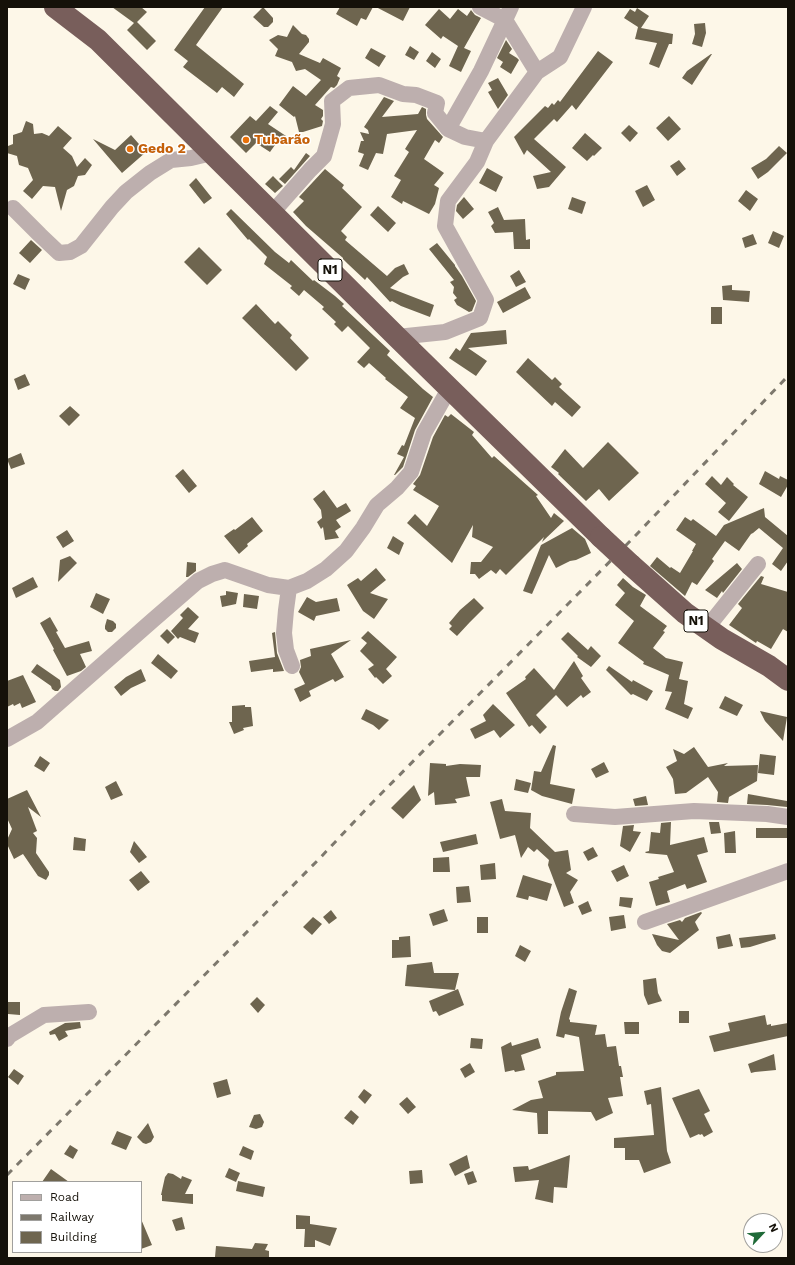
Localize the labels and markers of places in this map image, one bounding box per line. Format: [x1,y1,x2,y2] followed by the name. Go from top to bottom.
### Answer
[254,132,310,148] place label: Tubarão
[241,135,251,145] marker: Tubarão
[138,141,186,157] place label: Gedo 2
[125,144,135,154] marker: Gedo 2

